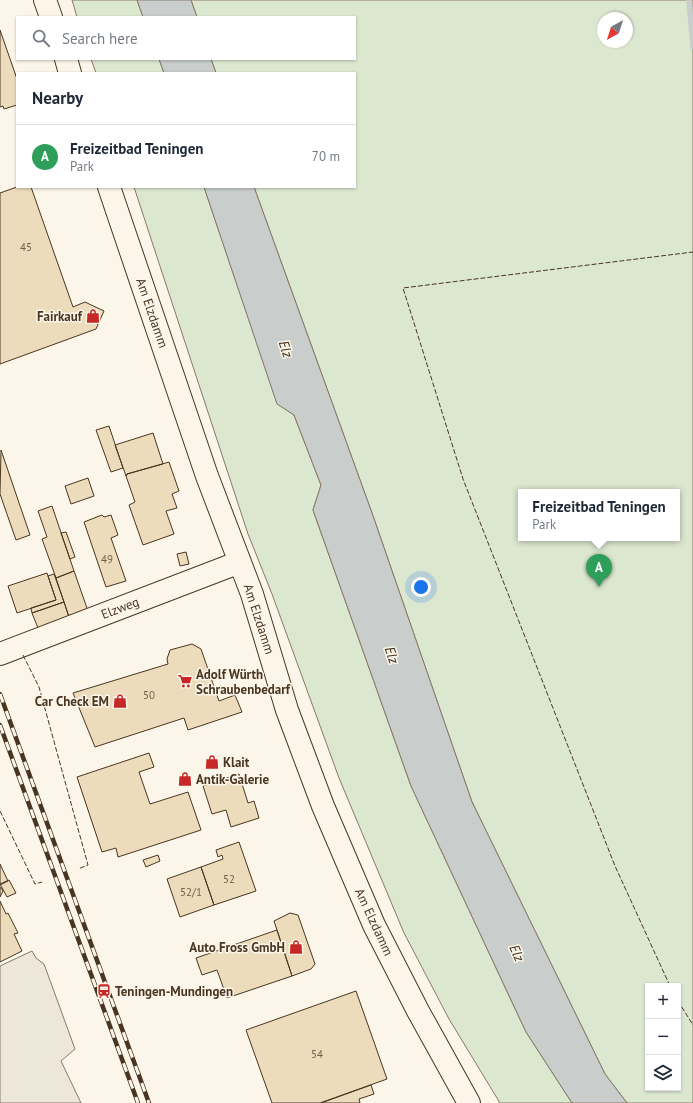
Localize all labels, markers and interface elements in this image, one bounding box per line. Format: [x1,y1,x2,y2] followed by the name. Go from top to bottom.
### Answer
[597,12,633,48] north arrow
[16,16,356,60] search box
[30,27,52,49] icon: search
[62,29,138,48] text: Search here
[32,87,83,109] text: Nearby
[70,139,203,158] text: Freizeitbad Teningen
[41,148,49,165] text: A
[312,148,340,165] text: 70 m
[70,158,94,175] text: Park
[20,240,32,254] house number: 45
[132,276,172,350] street label: Am Elzdamm
[37,308,83,325] place label: Fairkauf
[85,308,101,324] shop icon: Fairkauf
[275,338,298,361] water label: Elz
[518,489,680,541] popup
[532,497,666,516] text: Freizeitbad Teningen
[532,516,556,533] text: Park
[101,552,113,566] house number: 49
[586,554,612,587] pin: A
[411,577,431,597] your location
[240,582,278,656] street label: Am Elzdamm
[99,593,141,623] street label: Elzweg
[381,644,404,667] water label: Elz
[196,666,291,698] place label: Adolf Würth Schraubenbedarf
[177,673,193,689] supermarket icon: Adolf Würth Schraubenbedarf
[143,688,155,702] house number: 50
[35,693,109,710] place label: Car Check EM
[112,693,128,709] shop icon: Car Check EM
[204,754,220,770] shop icon: Klait
[223,754,250,771] place label: Klait
[177,771,193,787] shop icon: Antik-Galerie
[196,771,269,788] place label: Antik-Galerie
[223,872,235,886] house number: 52
[180,885,202,899] house number: 52/1
[351,885,397,959] street label: Am Elzdamm
[189,939,285,956] place label: Auto Fross GmbH
[288,939,304,955] shop icon: Auto Fross GmbH
[505,942,529,965] water label: Elz
[96,983,112,999] station icon: Teningen-Mundingen
[115,983,233,1000] place label: Teningen-Mundingen
[645,983,681,1091] map controls
[645,983,681,1019] button: +
[645,1019,681,1055] button: −
[311,1047,323,1061] house number: 54
[645,1055,681,1091] button: layers

